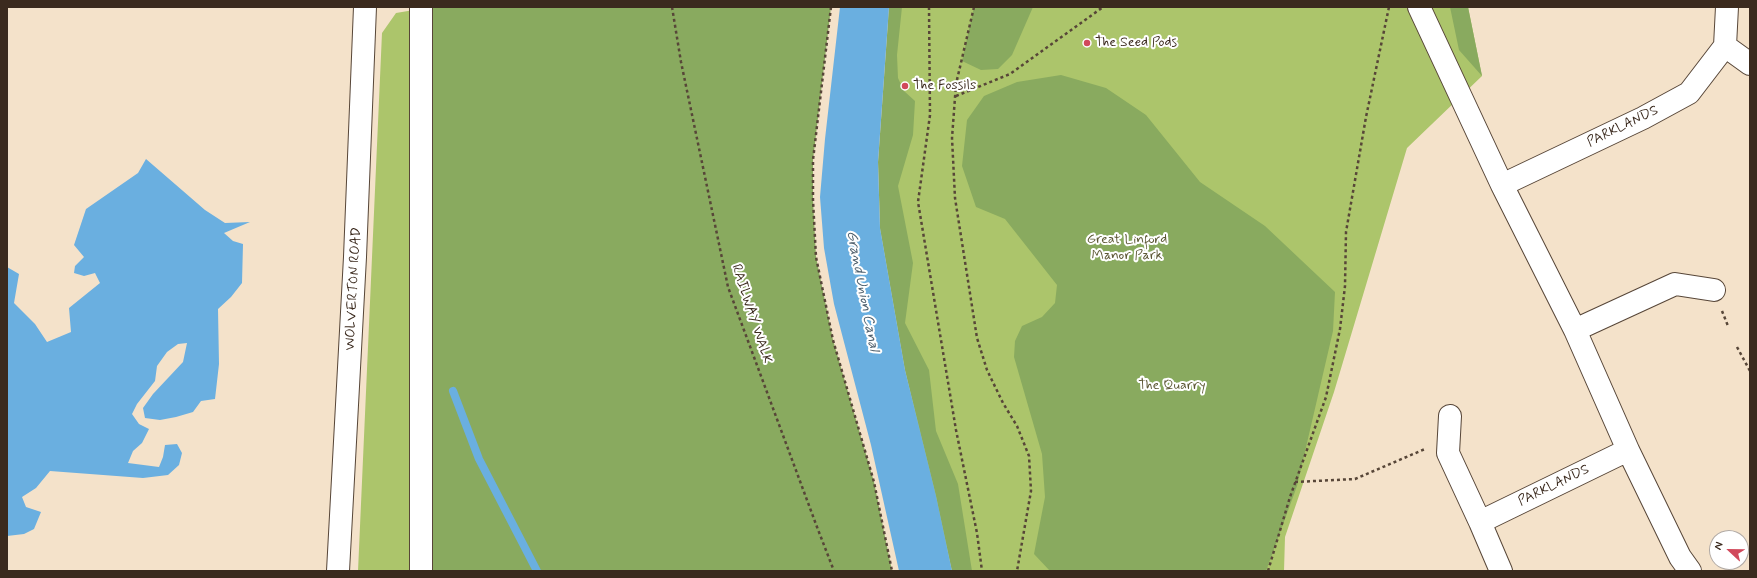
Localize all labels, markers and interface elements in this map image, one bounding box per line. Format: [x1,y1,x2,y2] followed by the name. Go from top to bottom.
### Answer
[1095,35,1177,51] place label: The Seed Pods
[1082,38,1092,48] marker: The Seed Pods
[913,78,976,94] place label: The Fossils
[900,81,910,91] marker: The Fossils
[1585,103,1661,151] street label: PARKLANDS
[342,227,366,351] street label: WOLVERTON ROAD
[841,229,883,353] water label: Grand Union Canal
[1087,232,1167,264] park label: Great Linford Manor Park
[727,262,775,366] street label: RAILWAY WALK
[1138,378,1206,394] park label: The Quarry
[1516,462,1592,510] street label: PARKLANDS
[1709,530,1749,570] north arrow
[1711,540,1727,552] text: N

